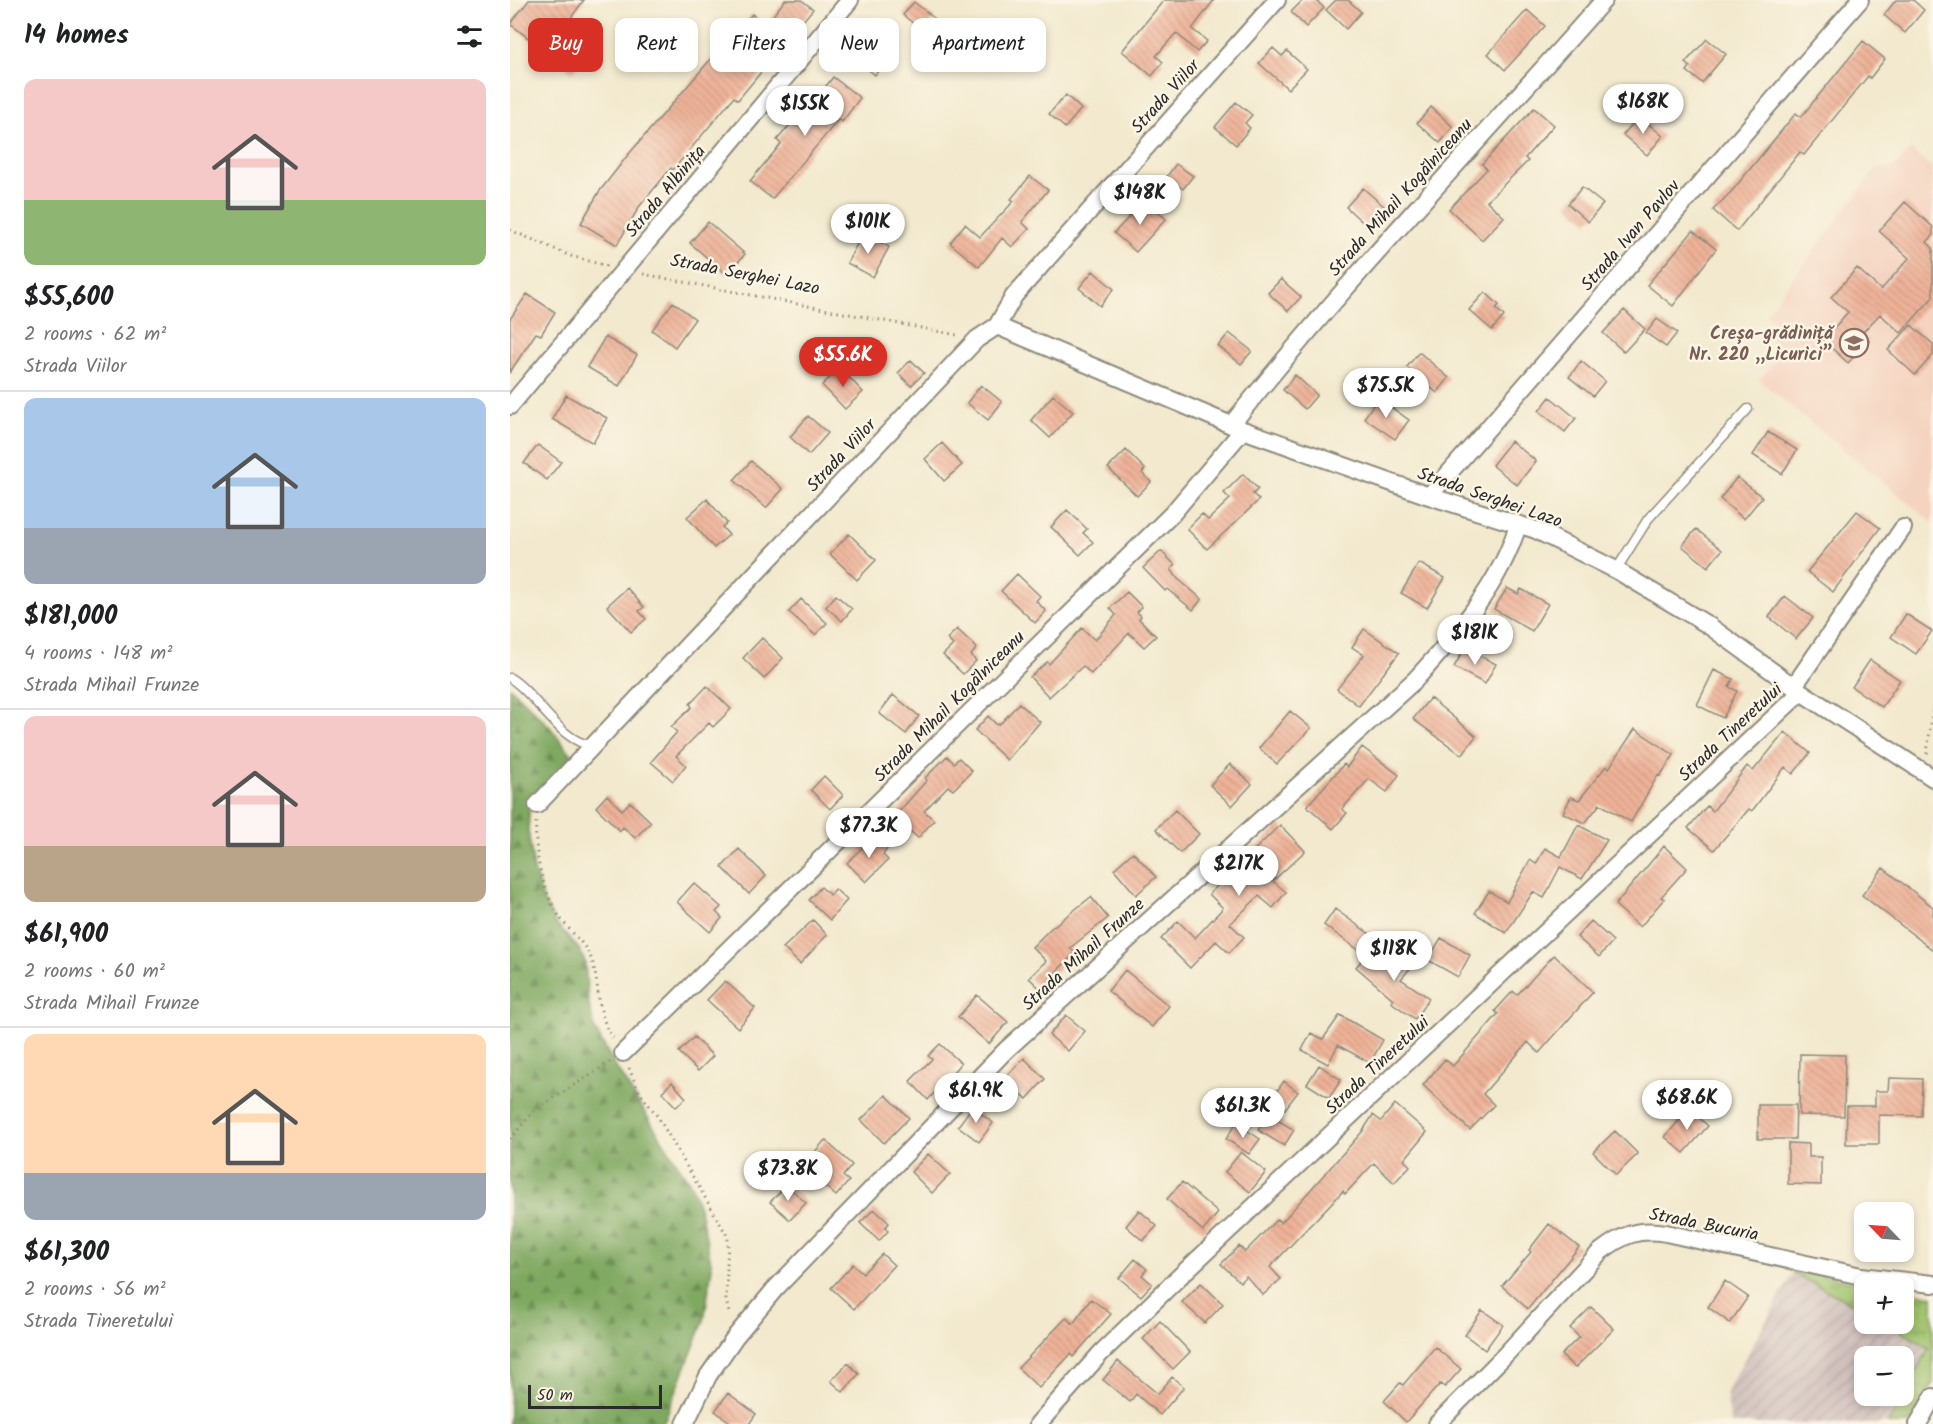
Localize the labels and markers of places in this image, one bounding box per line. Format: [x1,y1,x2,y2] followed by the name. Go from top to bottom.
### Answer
[1601,84,1685,135] pin: $168K
[763,86,847,137] pin: $155K
[1098,175,1182,226] pin: $148K
[826,204,910,255] pin: $101K
[1689,320,1835,370] place label: Creșa-grădiniță Nr. 220 „Licurici”
[1838,327,1870,359] school or university icon: Creșa-grădiniță Nr. 220 „Licurici”
[794,337,892,388] pin: $55.6K
[1337,368,1435,419] pin: $75.5K
[1433,615,1517,666] pin: $181K
[820,808,918,859] pin: $77.3K
[1197,846,1281,897] pin: $217K
[1352,931,1436,982] pin: $118K
[927,1073,1025,1124] pin: $61.9K
[1638,1080,1736,1131] pin: $68.6K
[1194,1088,1292,1139] pin: $61.3K
[739,1151,837,1202] pin: $73.8K

